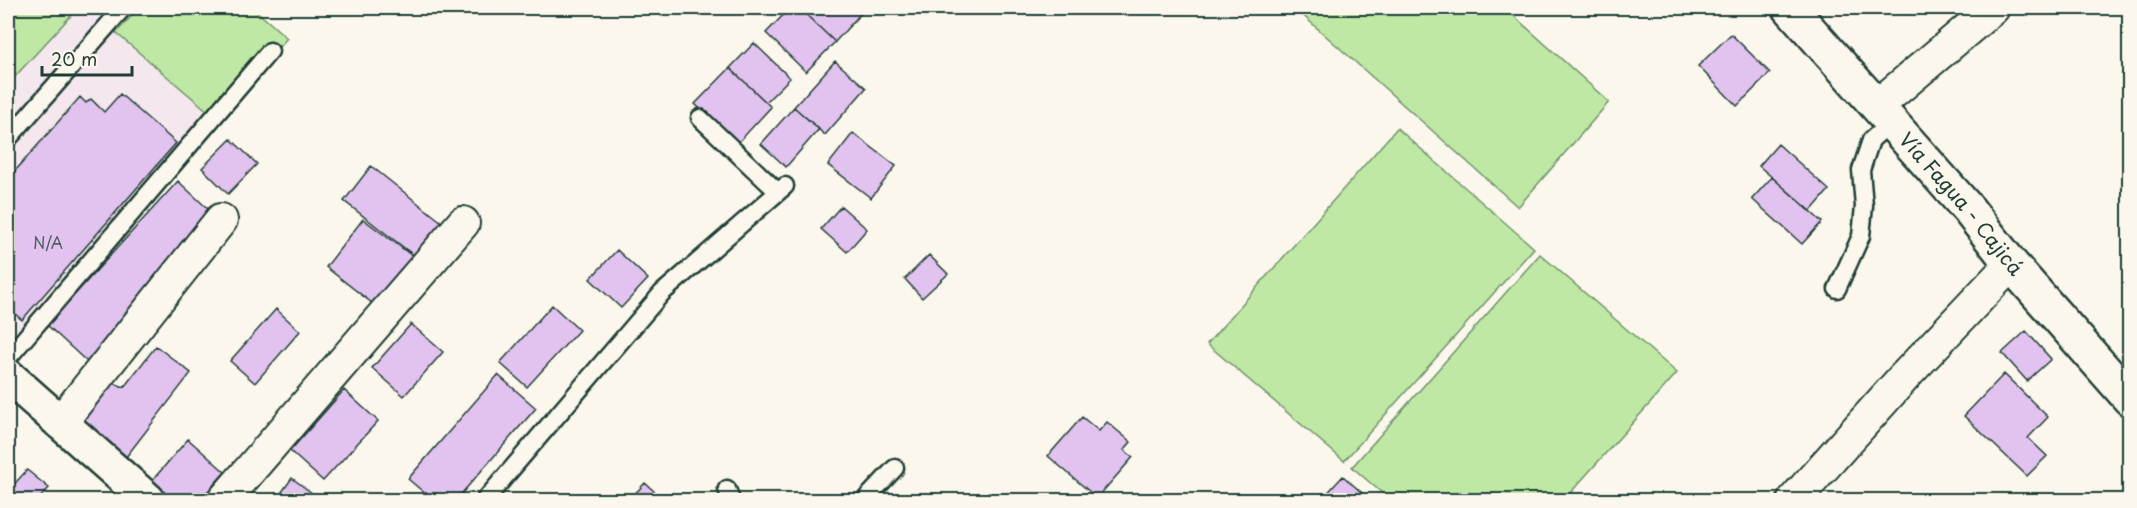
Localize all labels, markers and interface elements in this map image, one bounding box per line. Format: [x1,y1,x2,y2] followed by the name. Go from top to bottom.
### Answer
[42,39,132,77] scale bar
[51,45,97,72] text: 20 m
[1892,125,2031,282] street label: Vía Fagua - Cajicá
[33,230,63,254] house number: N/A

